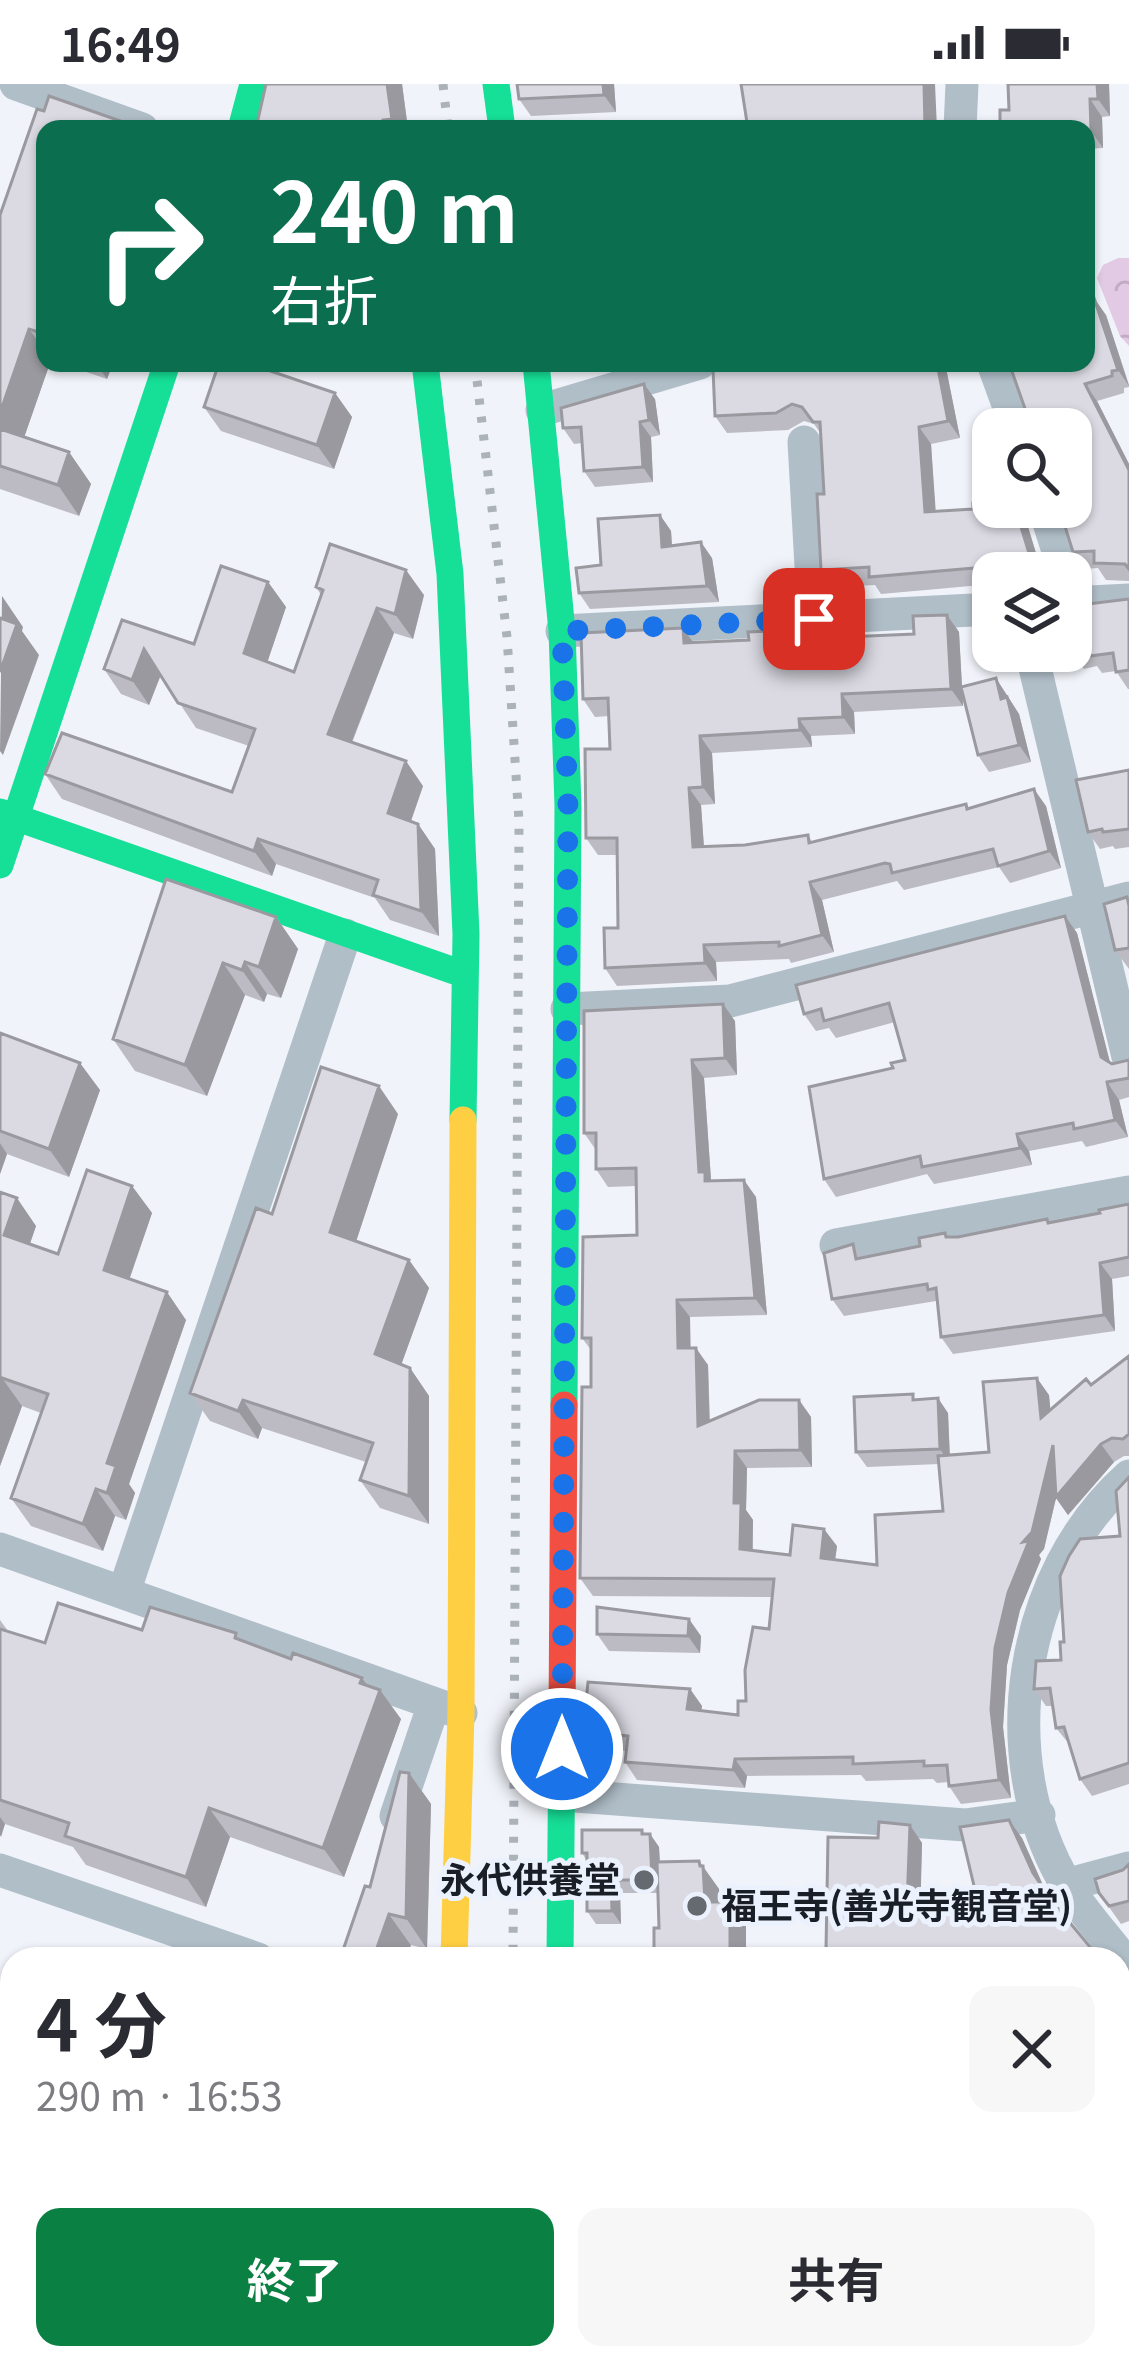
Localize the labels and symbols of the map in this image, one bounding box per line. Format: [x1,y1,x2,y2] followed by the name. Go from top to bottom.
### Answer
[763,568,865,670] pin
[499,1686,625,1812] position arrow
[440,1851,620,1903] place label: 永代供養堂
[631,1867,657,1893] marker: 永代供養堂
[721,1877,1072,1929] place label: 福王寺(善光寺観音堂)
[684,1893,710,1919] marker: 福王寺(善光寺観音堂)

